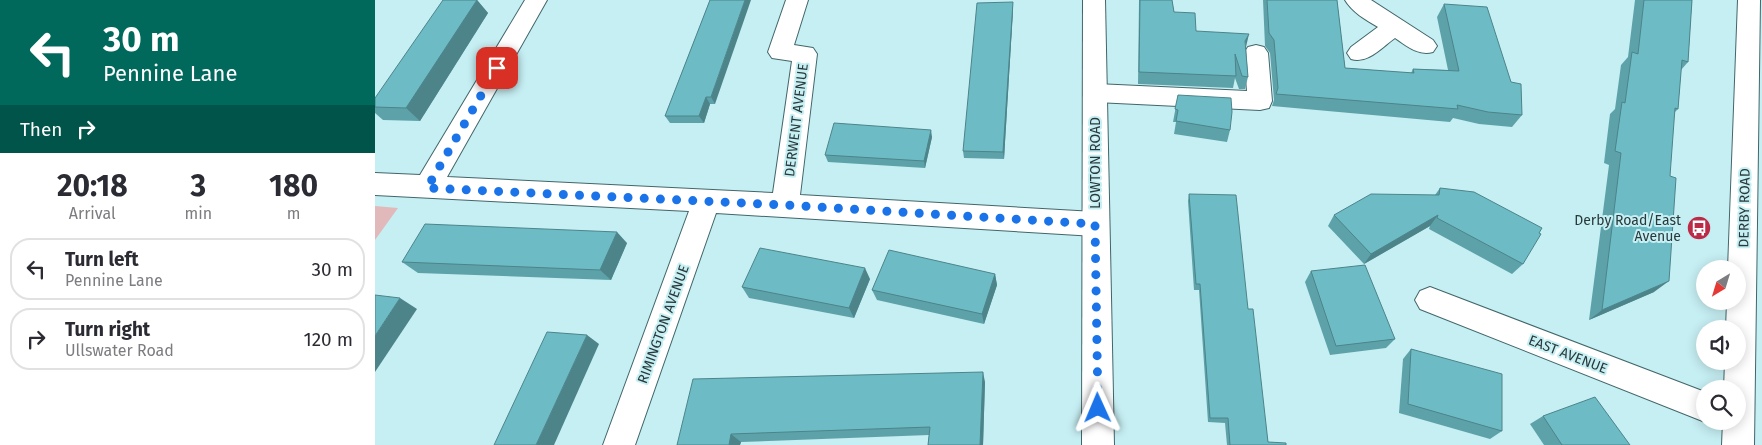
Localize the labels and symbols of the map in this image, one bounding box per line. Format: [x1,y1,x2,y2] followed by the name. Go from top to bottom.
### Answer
[476,47,518,89] pin
[781,62,812,178] street label: DERWENT AVENUE
[1087,117,1104,209] street label: LOWTON ROAD
[1735,168,1754,248] street label: DERBY ROAD
[1574,212,1682,245] place label: Derby Road/East Avenue
[1686,215,1712,241] bus stop icon: Derby Road/East Avenue
[1696,260,1746,310] north arrow
[634,263,693,386] street label: RIMINGTON AVENUE
[1526,332,1610,377] street label: EAST AVENUE
[1071,381,1123,433] position arrow

